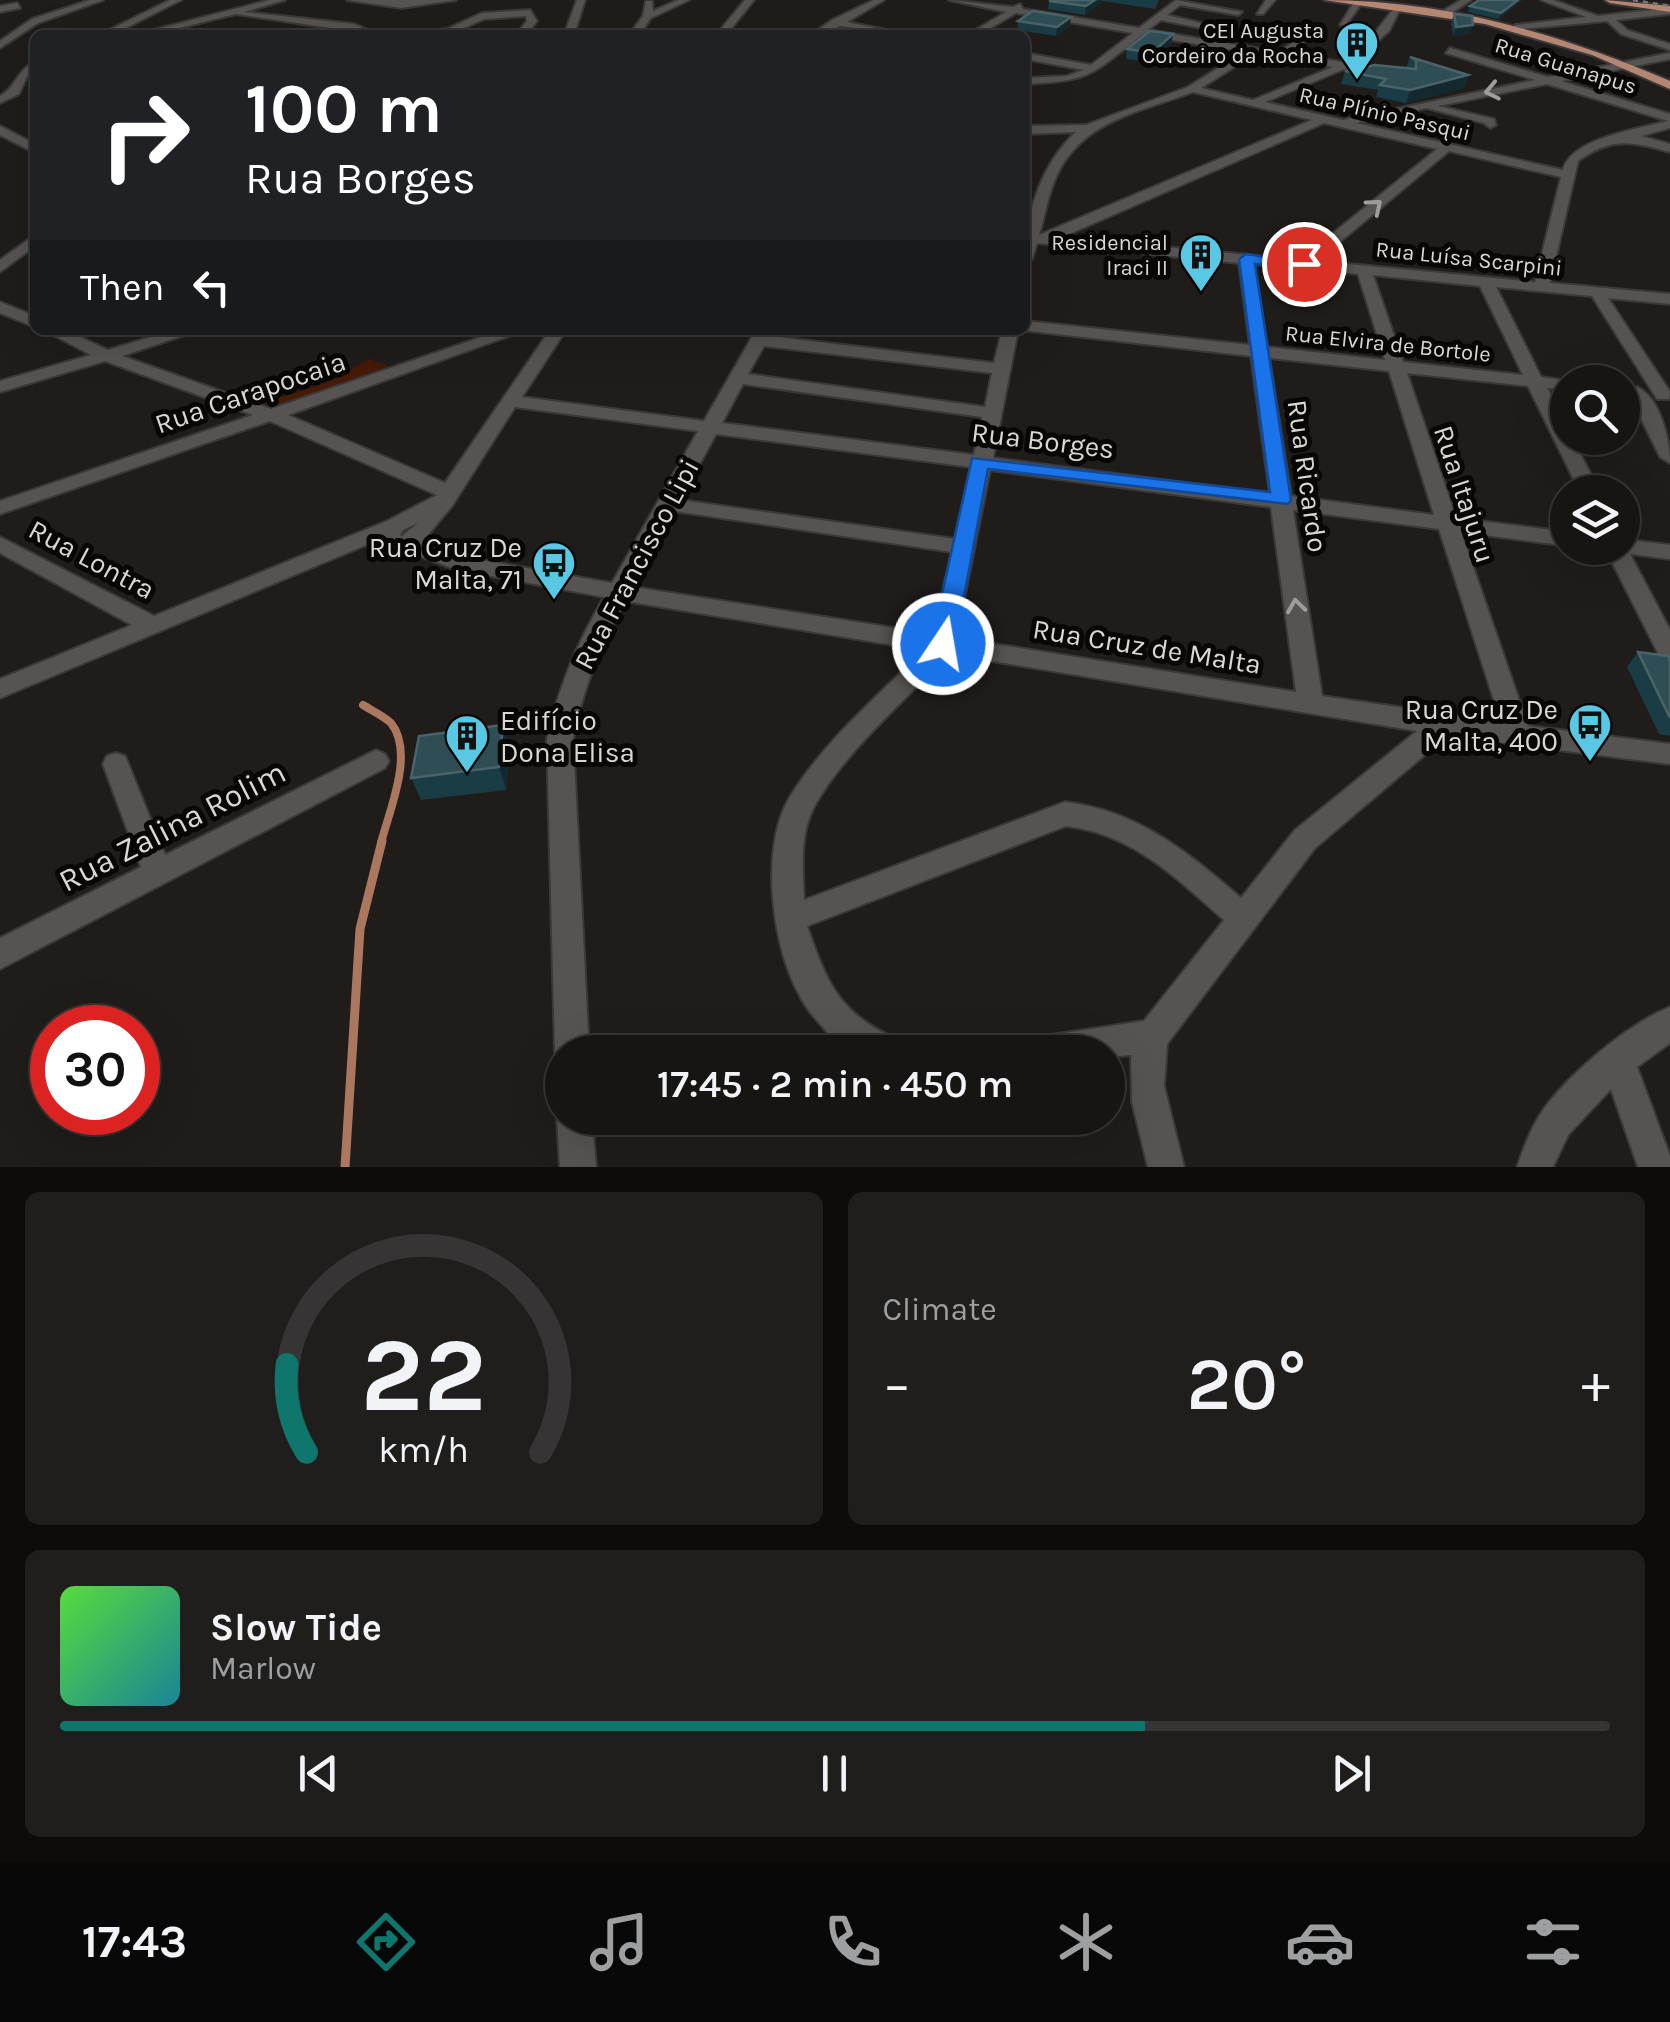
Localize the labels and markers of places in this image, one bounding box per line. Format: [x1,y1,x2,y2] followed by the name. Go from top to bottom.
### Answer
[1142,18,1324,69] place label: CEI Augusta Cordeiro da Rocha
[1334,20,1380,81] building icon: CEI Augusta Cordeiro da Rocha
[1262,222,1347,307] pin
[1051,230,1168,281] place label: Residencial Iraci II
[1178,232,1224,293] building icon: Residencial Iraci II
[369,531,522,596] place label: Rua Cruz De Malta, 71
[531,540,577,601] bus stop icon: Rua Cruz De Malta, 71
[1405,693,1558,758] place label: Rua Cruz De Malta, 400
[1567,702,1613,763] bus stop icon: Rua Cruz De Malta, 400
[500,704,635,769] place label: Edifício Dona Elisa
[444,713,490,774] building icon: Edifício Dona Elisa

